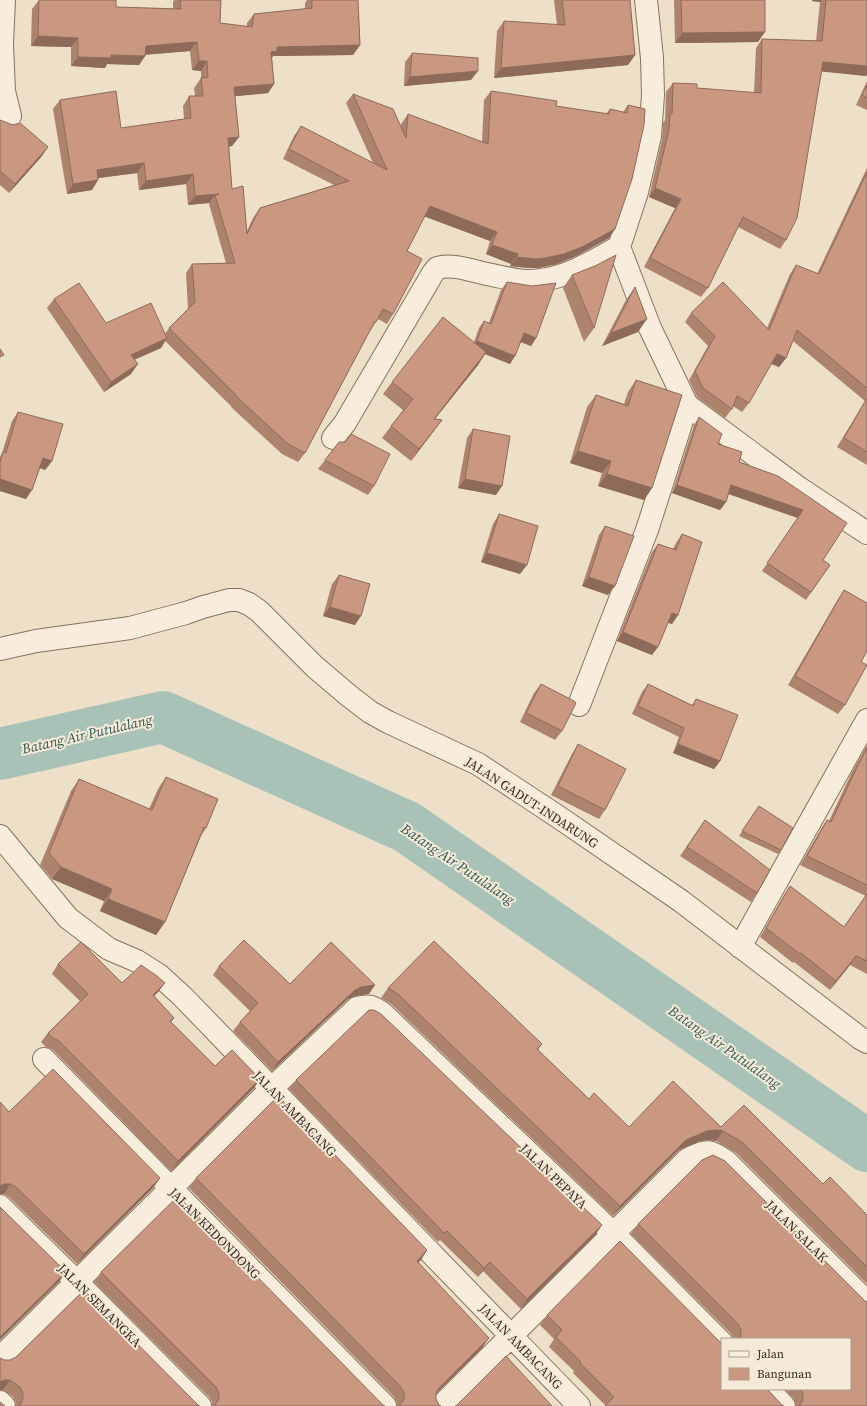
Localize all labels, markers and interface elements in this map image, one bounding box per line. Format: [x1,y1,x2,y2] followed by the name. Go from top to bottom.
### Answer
[19,709,155,759] water label: Batang Air Putulalang
[461,752,602,852] street label: JALAN GADUT-INDARUNG
[396,818,520,910] water label: Batang Air Putulalang
[664,1000,786,1094] water label: Batang Air Putulalang
[249,1066,340,1160] street label: JALAN AMBACANG
[516,1139,591,1213] street label: JALAN PEPAYA
[165,1183,264,1283] street label: JALAN KEDONDONG
[761,1196,832,1266] street label: JALAN SALAK
[53,1259,145,1351] street label: JALAN SEMANGKA
[475,1299,566,1393] street label: JALAN AMBACANG
[721,1338,851,1390] legend
[756,1346,784,1362] text: Jalan
[757,1366,812,1382] text: Bangunan

